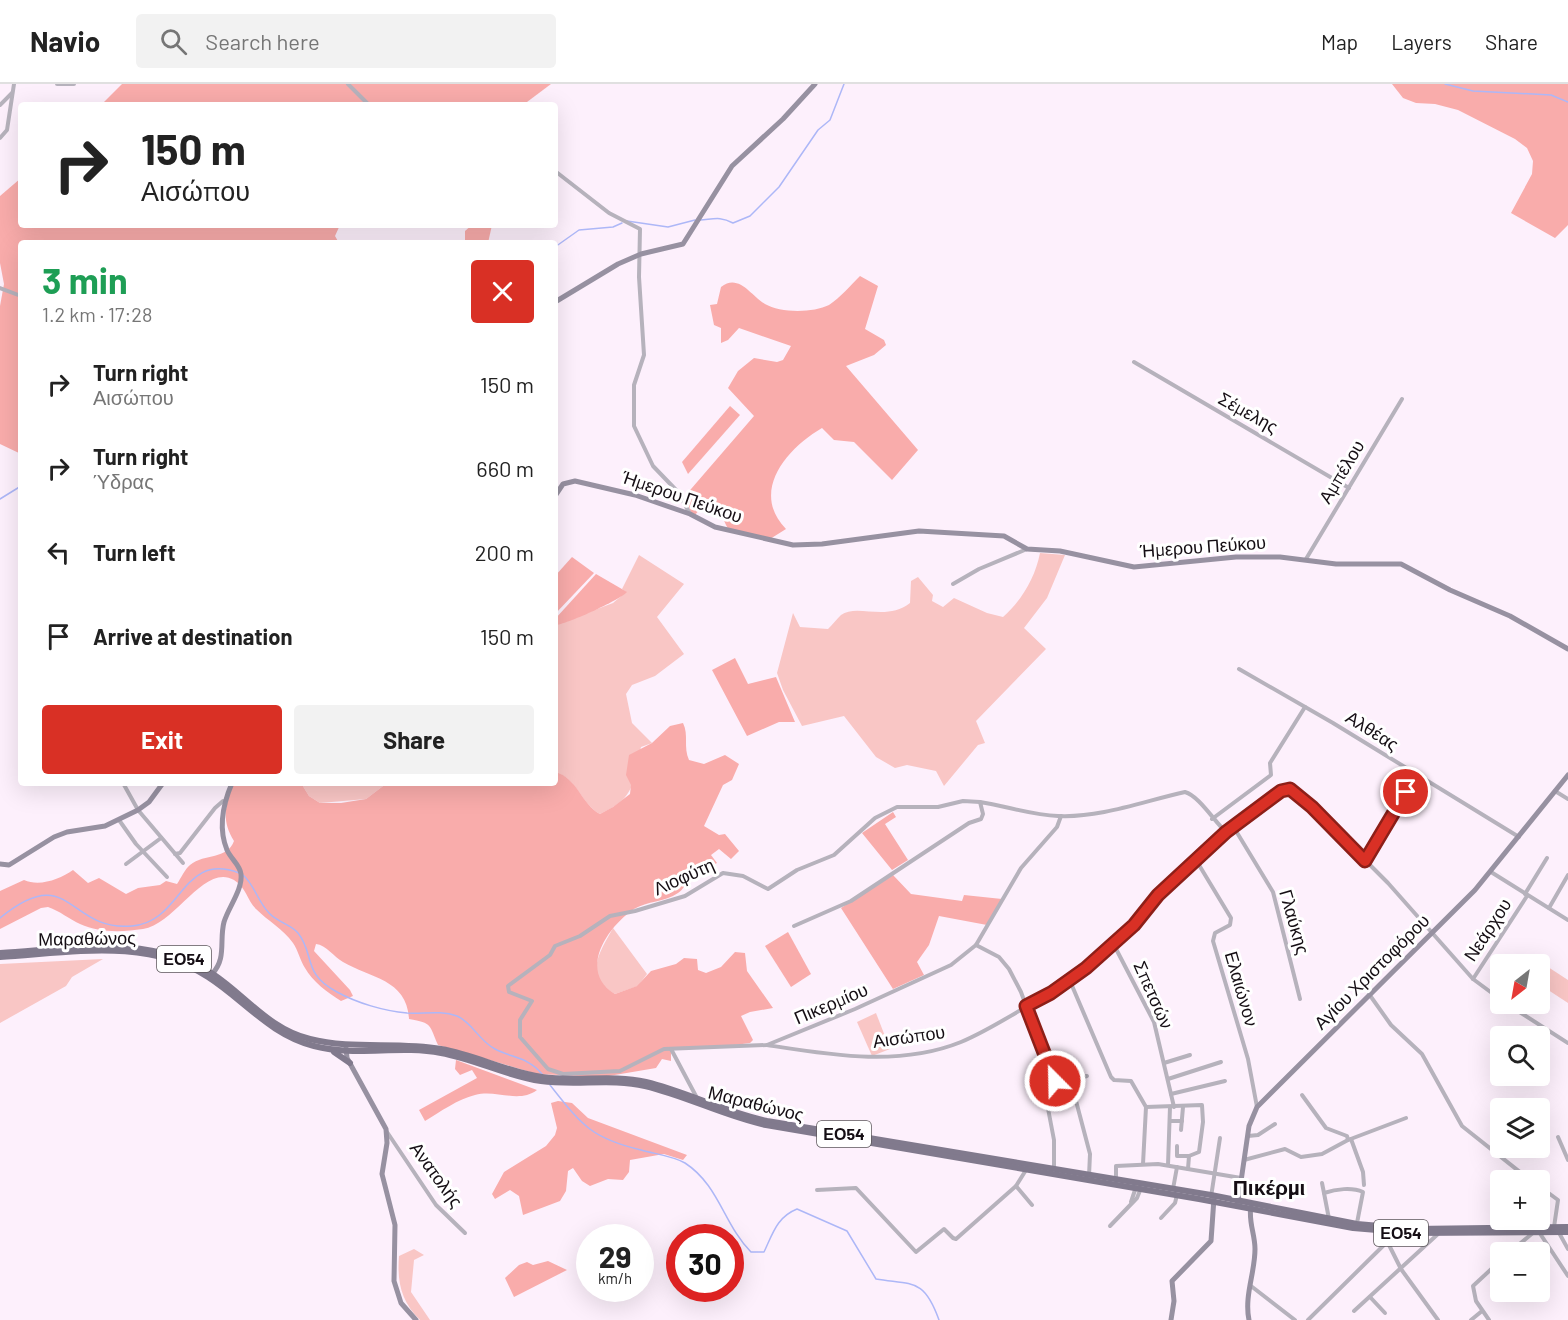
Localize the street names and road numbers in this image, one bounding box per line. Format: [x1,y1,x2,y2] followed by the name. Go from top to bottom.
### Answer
[1215,387,1282,438] street label: Σέμελης
[1314,436,1369,507] street label: Αμπέλου
[618,465,746,527] street label: Ήμερου Πεύκου
[1138,531,1267,561] street label: Ήμερου Πεύκου
[1342,705,1403,755] street label: Αλθέας
[650,853,718,899] street label: Λιοφύτη
[1275,887,1315,957] street label: Γλαύκης
[1459,894,1516,965] street label: Νεάρχου
[1309,909,1434,1034] street label: Αγίου Χριστοφόρου
[38,926,136,950] street label: Μαραθώνος
[157,946,211,972] road number: ΕΟ54
[1221,949,1263,1029] street label: Ελαιώνον
[1129,957,1179,1032] street label: Σπετσών
[790,978,871,1028] street label: Πικερμίου
[871,1020,946,1052] street label: Αισώπου
[706,1081,807,1126] street label: Μαραθώνος
[817,1121,871,1147] road number: ΕΟ54
[406,1137,468,1212] street label: Ανατολής
[1374,1220,1428,1246] road number: ΕΟ54

